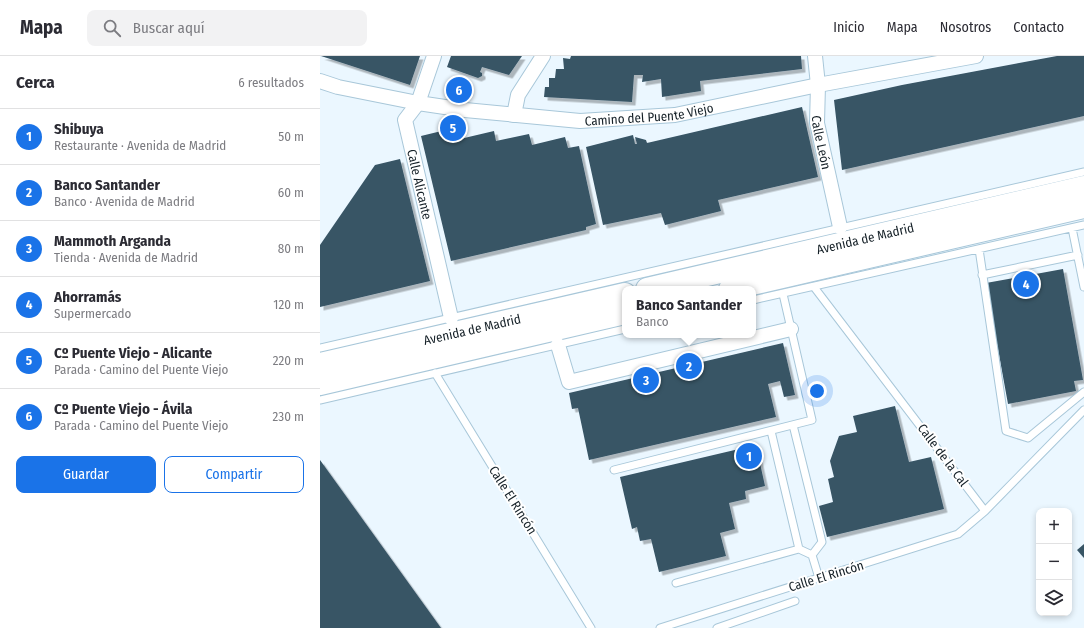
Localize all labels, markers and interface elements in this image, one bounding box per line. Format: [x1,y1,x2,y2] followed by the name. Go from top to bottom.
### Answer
[87,10,367,46] search box
[20,16,63,39] text: Mapa
[101,17,123,39] icon: search
[133,19,205,37] text: Buscar aquí
[833,19,865,36] text: Inicio
[887,19,918,36] text: Mapa
[940,19,991,36] text: Nosotros
[1013,19,1064,36] text: Contacto
[16,72,55,93] text: Cerca
[238,75,304,90] text: 6 resultados
[446,75,472,105] pin: 6
[584,100,715,128] street label: Camino del Puente Viejo
[440,113,466,143] pin: 5
[809,115,835,171] street label: Calle León
[54,120,104,138] text: Shibuya
[26,129,32,144] text: 1
[278,129,304,144] text: 50 m
[54,138,226,153] text: Restaurante · Avenida de Madrid
[404,148,435,221] street label: Calle Alicante
[54,176,160,194] text: Banco Santander
[26,185,32,200] text: 2
[278,185,304,200] text: 60 m
[54,194,195,209] text: Banco · Avenida de Madrid
[815,219,915,257] street label: Avenida de Madrid
[54,232,171,250] text: Mammoth Arganda
[26,241,32,256] text: 3
[278,241,304,256] text: 80 m
[54,250,198,265] text: Tienda · Avenida de Madrid
[1013,269,1039,299] pin: 4
[622,286,756,338] popup
[54,288,121,306] text: Ahorramás
[636,296,742,314] text: Banco Santander
[26,297,32,312] text: 4
[273,297,304,312] text: 120 m
[54,306,131,321] text: Supermercado
[422,311,522,348] street label: Avenida de Madrid
[636,314,669,329] text: Banco
[54,344,212,362] text: Cº Puente Viejo - Alicante
[676,351,702,381] pin: 2
[26,353,32,368] text: 5
[273,353,304,368] text: 220 m
[54,362,228,377] text: Parada · Camino del Puente Viejo
[633,365,659,395] pin: 3
[807,381,827,401] your location
[54,400,192,418] text: Cº Puente Viejo - Ávila
[26,409,32,424] text: 6
[273,409,304,424] text: 230 m
[54,418,228,433] text: Parada · Camino del Puente Viejo
[915,421,972,490] street label: Calle de la Cal
[736,441,762,471] pin: 1
[16,456,156,493] button: Guardar
[164,456,304,493] button: Compartir
[486,463,540,537] street label: Calle El Rincón
[1036,508,1072,616] map controls
[1036,508,1072,544] button: +
[1036,544,1072,580] button: −
[787,557,865,595] street label: Calle El Rincón
[1036,580,1072,616] button: layers

